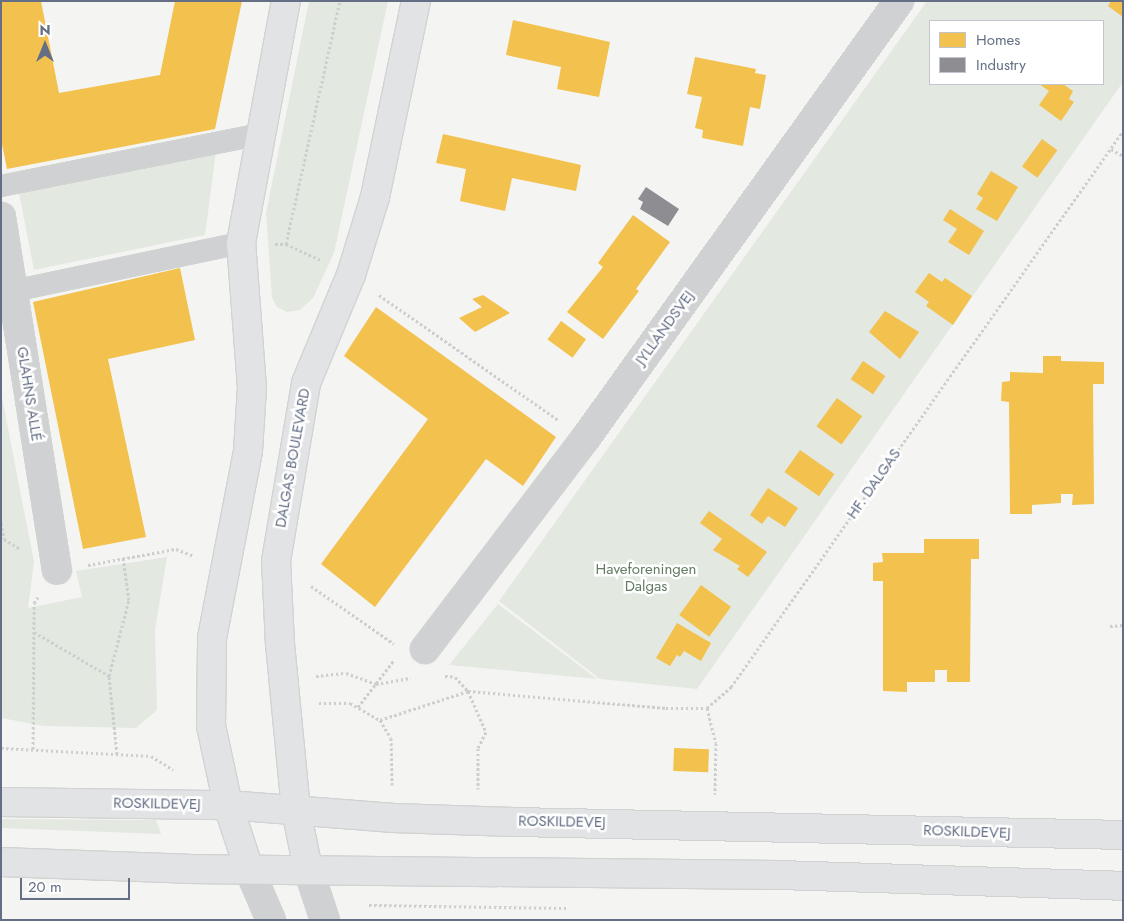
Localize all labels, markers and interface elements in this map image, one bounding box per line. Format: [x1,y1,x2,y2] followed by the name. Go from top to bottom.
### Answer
[20,20,70,70] north arrow
[39,20,51,40] text: N
[929,20,1104,85] legend
[976,29,1020,51] text: Homes
[976,54,1026,76] text: Industry
[632,287,698,369] street label: JYLLANDSVEJ
[13,345,45,443] street label: GLAHNS ALLÉ
[272,387,314,529] street label: DALGAS BOULEVARD
[843,445,905,523] street label: HF. DALGAS
[596,560,696,595] park label: Haveforeningen Dalgas
[113,794,201,814] street label: ROSKILDEVEJ
[518,812,606,832] street label: ROSKILDEVEJ
[923,821,1011,843] street label: ROSKILDEVEJ
[22,868,132,900] scale bar
[28,876,62,898] text: 20 m

